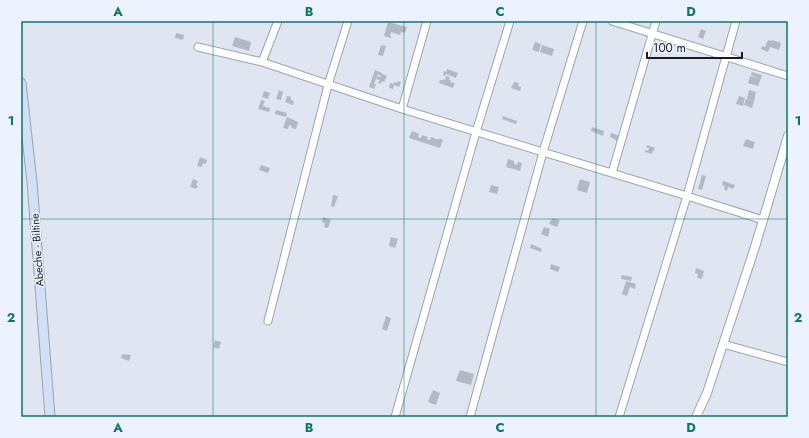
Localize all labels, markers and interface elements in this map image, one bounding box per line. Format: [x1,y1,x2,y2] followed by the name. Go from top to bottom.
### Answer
[112,2,123,21] text: A
[305,2,314,21] text: B
[495,2,505,21] text: C
[686,2,696,21] text: D
[647,34,742,60] scale bar
[653,39,686,57] text: 100 m
[8,111,14,130] text: 1
[795,111,801,130] text: 1
[26,213,48,287] street label: Abeche - Biltine
[7,308,15,327] text: 2
[794,308,802,327] text: 2
[112,418,123,437] text: A
[305,418,314,437] text: B
[495,418,505,437] text: C
[686,418,696,437] text: D

